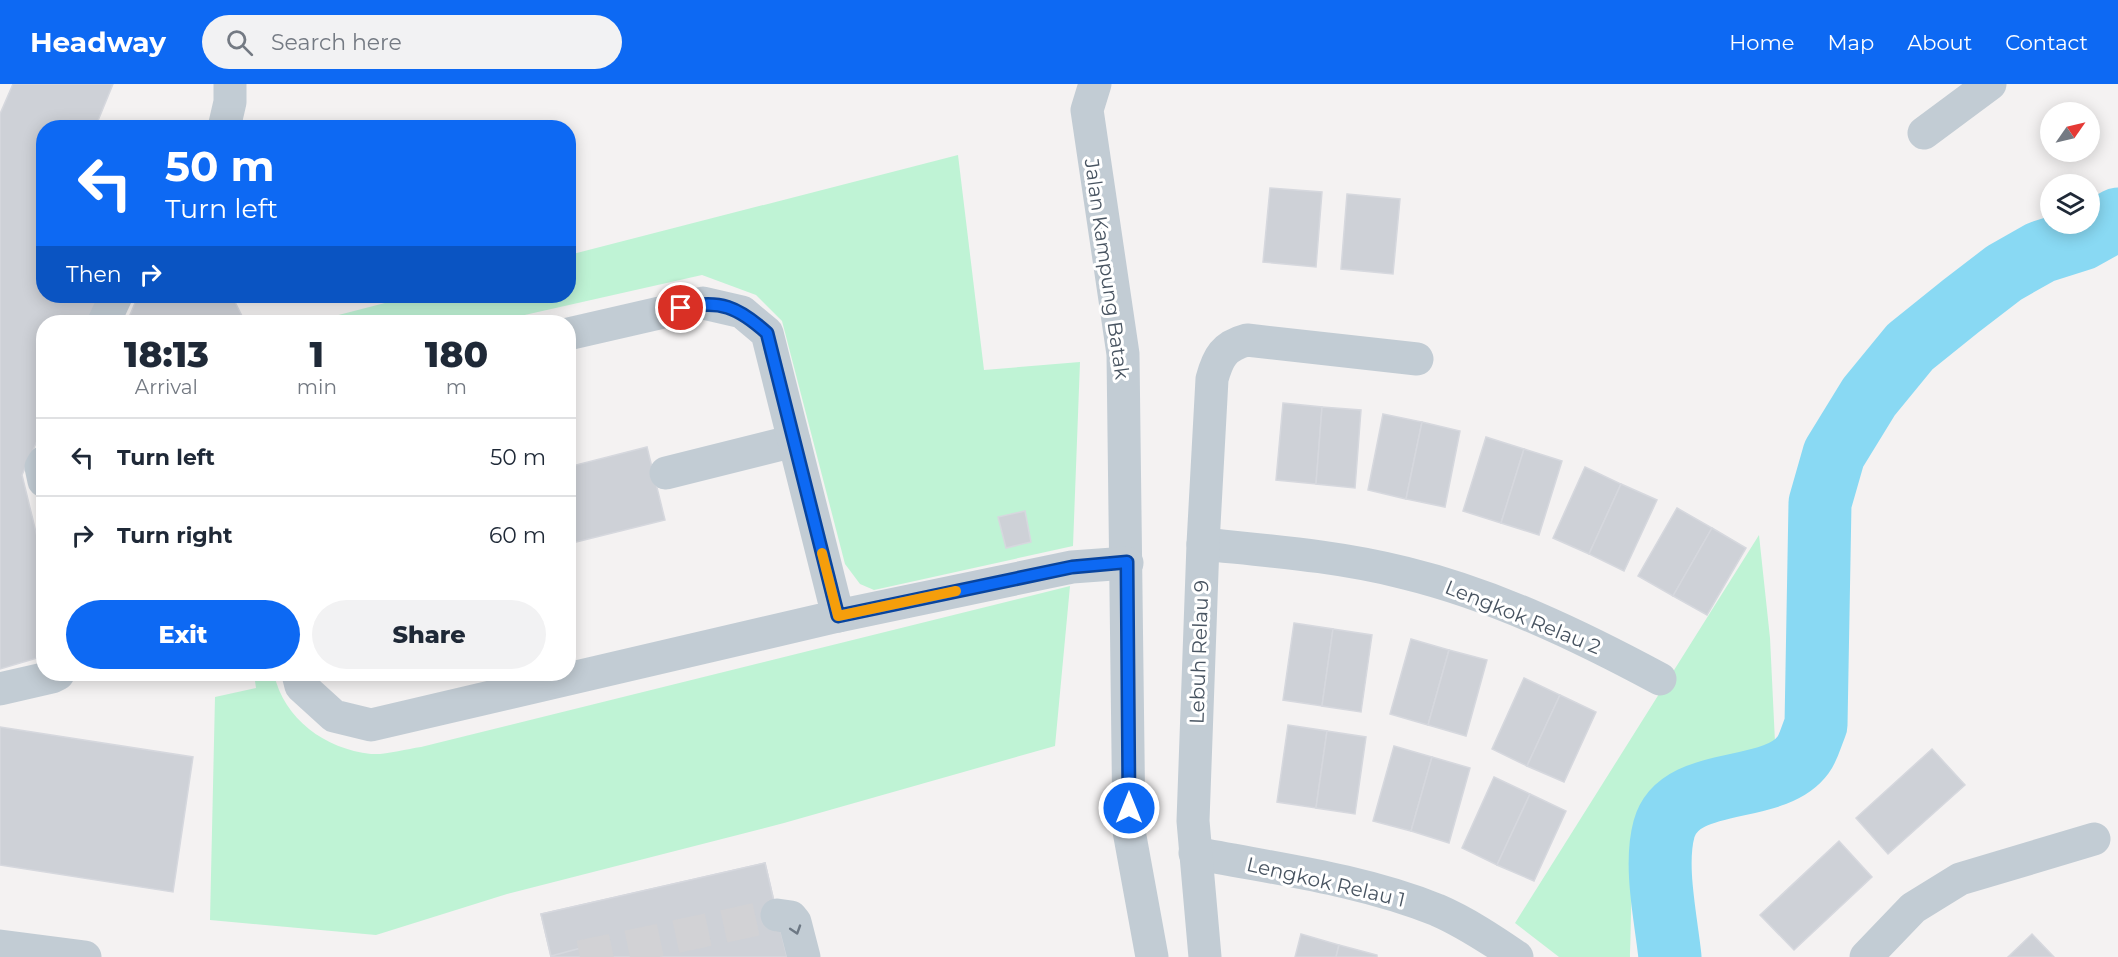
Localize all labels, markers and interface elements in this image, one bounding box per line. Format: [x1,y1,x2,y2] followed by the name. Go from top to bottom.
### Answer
[202,15,622,69] search box
[30,25,166,59] text: Headway
[223,26,256,59] icon: search
[271,29,402,56] text: Search here
[1729,30,1794,55] text: Home
[1827,30,1874,55] text: Map
[1907,30,1972,55] text: About
[2005,30,2088,55] text: Contact
[2040,102,2100,162] north arrow
[2040,102,2100,234] map controls
[165,140,274,192] text: 50 m
[66,144,144,222] icon: left
[1079,156,1134,381] street label: Jalan Kampung Batak
[2040,174,2100,234] button: layers
[165,192,278,225] text: Turn left
[134,258,167,291] icon: right
[66,261,122,288] text: Then
[655,282,706,333] pin
[664,291,697,324] icon: arrive
[124,332,209,376] text: 18:13
[310,332,324,376] text: 1
[425,332,488,376] text: 180
[135,375,198,399] text: Arrival
[297,375,337,399] text: min
[446,375,467,399] text: m
[66,441,99,474] icon: left
[117,444,215,471] text: Turn left
[490,444,546,471] text: 50 m
[66,519,99,552] icon: right
[117,522,232,549] text: Turn right
[489,522,546,549] text: 60 m
[1442,575,1604,659] street label: Lengkok Relau 2
[1184,580,1214,724] street label: Lebuh Relau 9
[66,600,300,669] button: Exit
[312,600,546,669] button: Share
[1097,776,1161,840] position arrow
[1244,852,1408,912] street label: Lengkok Relau 1
[789,924,802,934] one-way arrow

